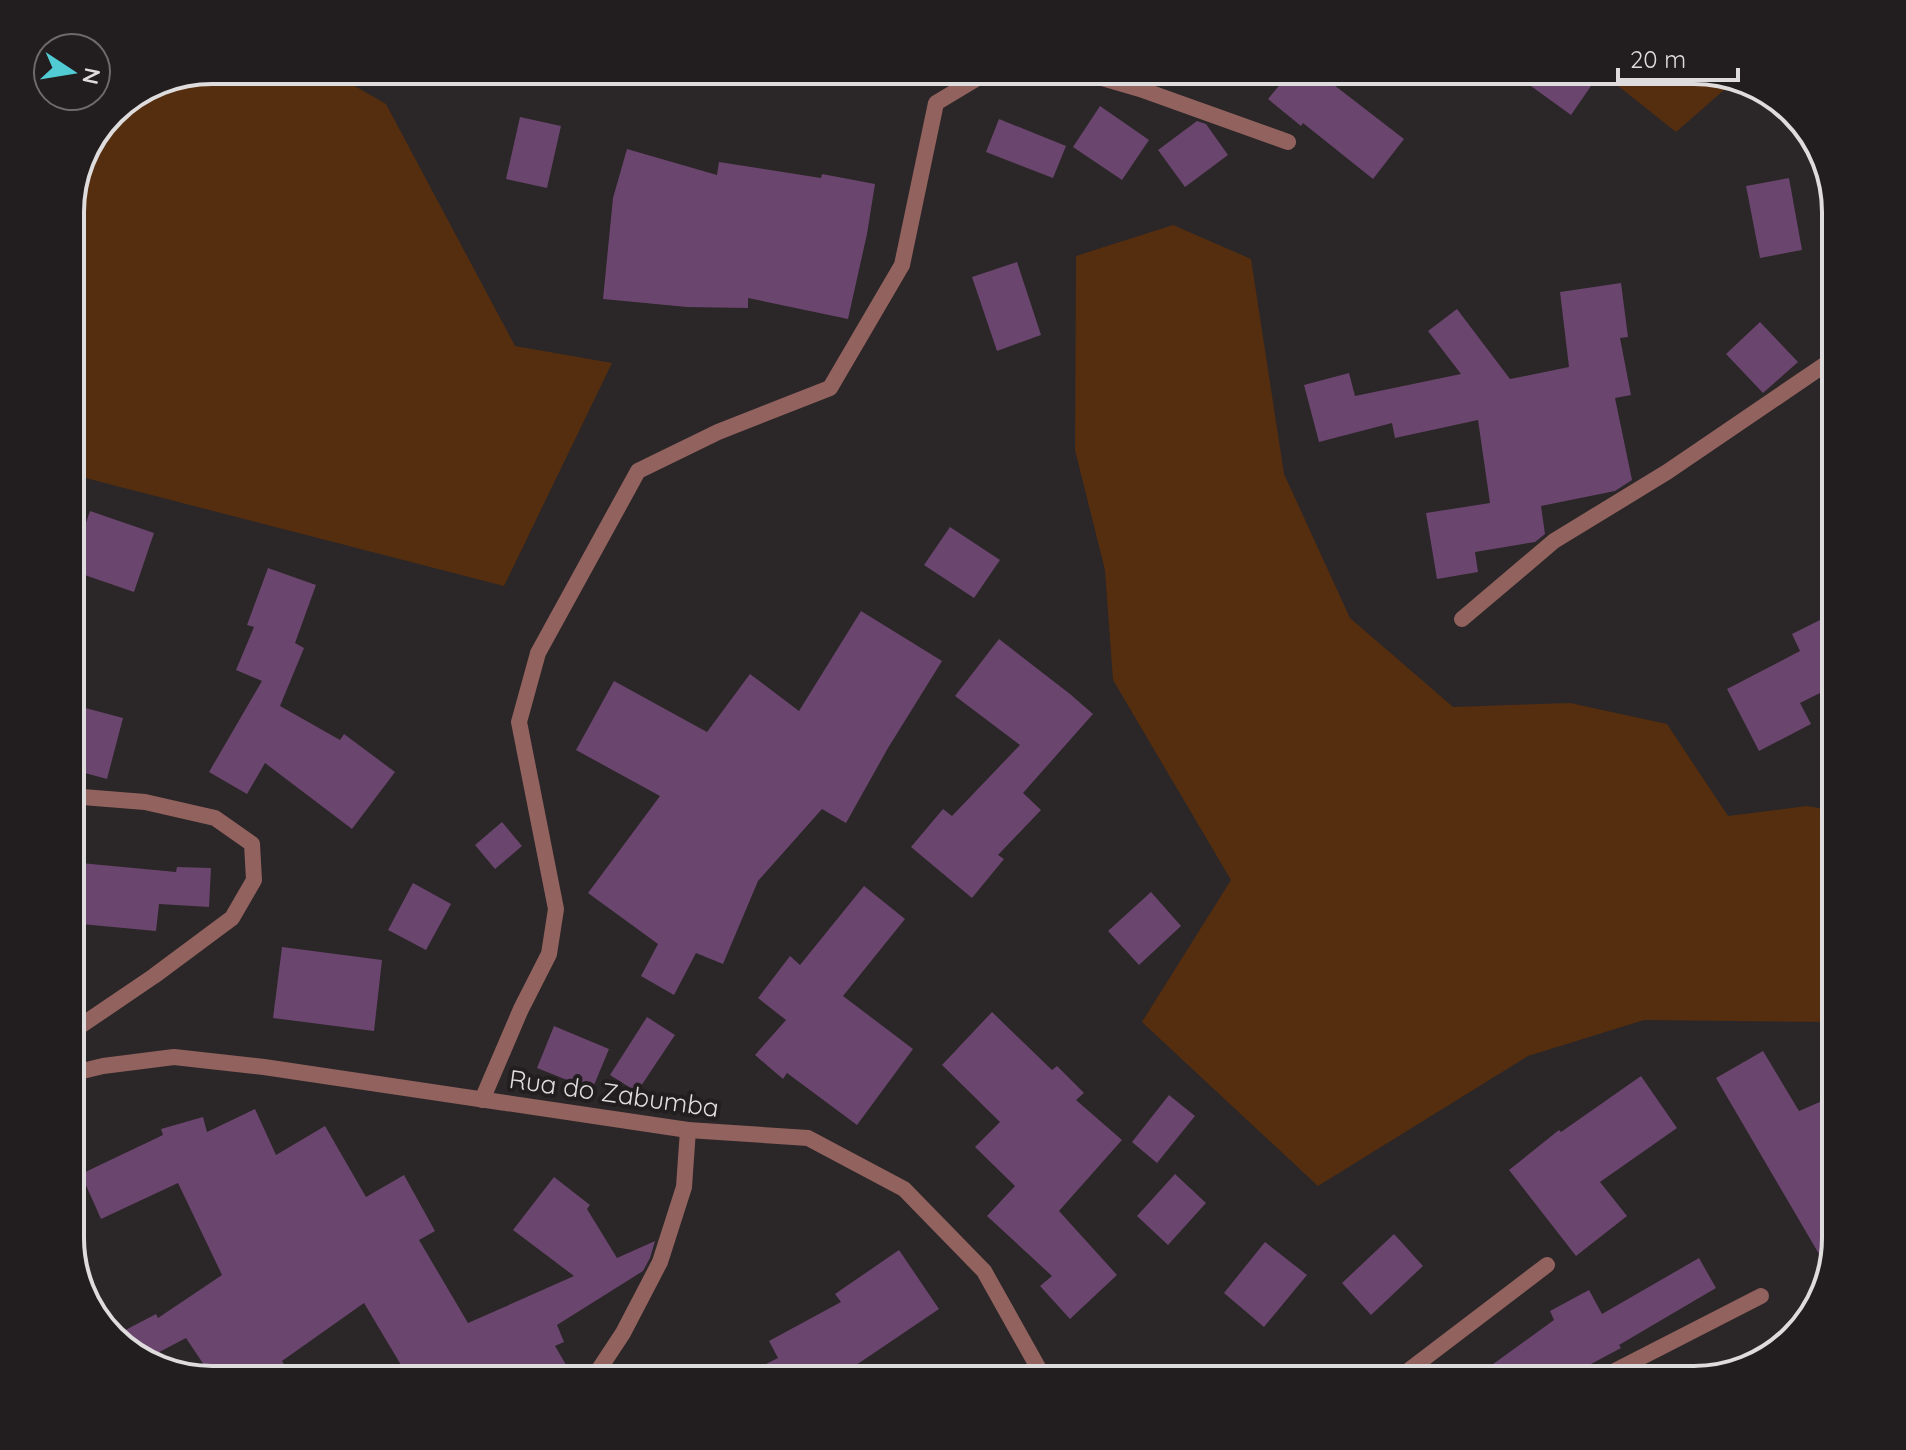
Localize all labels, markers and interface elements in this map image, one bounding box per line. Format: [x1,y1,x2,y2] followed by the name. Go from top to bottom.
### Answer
[32,32,112,112] north arrow
[1618,32,1738,82] scale bar
[1630,44,1686,74] text: 20 m
[76,65,107,87] text: N
[507,1062,721,1124] street label: Rua do Zabumba

